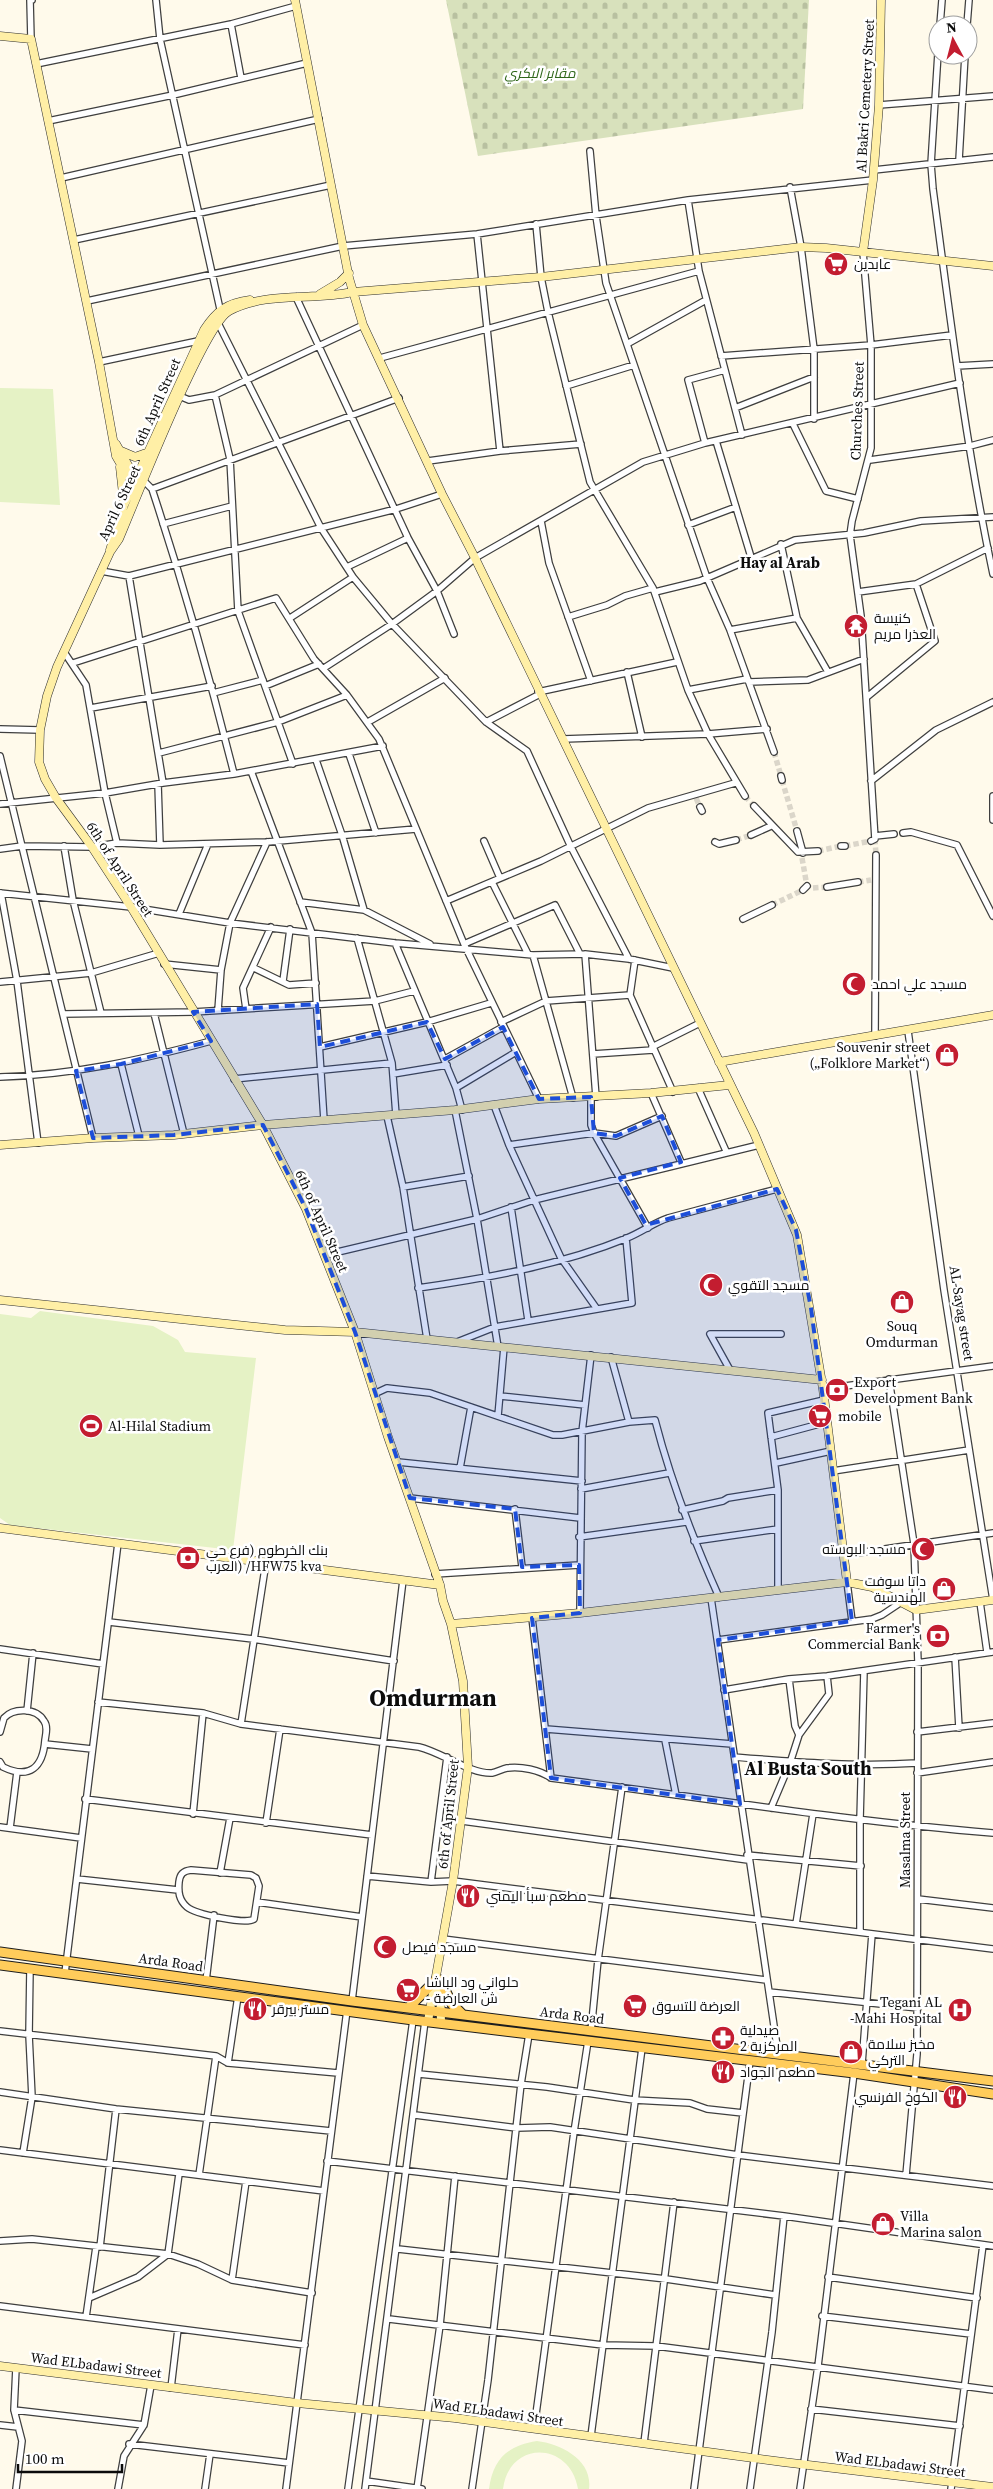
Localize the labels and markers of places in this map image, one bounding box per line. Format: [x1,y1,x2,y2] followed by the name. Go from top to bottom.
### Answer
[823,251,849,277] supermarket icon: عابدين
[854,254,891,274] place label: عابدين
[874,608,936,644] place label: كنيسة العذرا مريم
[843,613,869,639] temple icon: كنيسة العذرا مريم
[841,971,867,997] mosque icon: مسجد علي احمد
[872,974,967,996] place label: مسجد علي احمد
[810,1037,930,1073] place label: Souvenir street („Folklore Market“)
[934,1042,960,1068] shop icon: Souvenir street („Folklore Market“)
[698,1272,724,1298] mosque icon: مسجد التقوي
[728,1275,810,1297] place label: مسجد التقوي
[889,1289,915,1315] shop icon: Souq Omdurman
[866,1316,939,1352] place label: Souq Omdurman
[854,1372,973,1408] place label: Export Development Bank
[824,1377,850,1403] bank icon: Export Development Bank
[807,1403,833,1429] supermarket icon: mobile
[838,1406,882,1426] place label: mobile
[78,1413,104,1439] sports icon: Al-Hilal Stadium
[108,1416,212,1436] place label: Al-Hilal Stadium
[910,1536,936,1562] mosque icon: مسجد البوسته
[822,1539,906,1559] place label: مسجد البوسته
[206,1540,328,1576] place label: بنك الخرطوم (فرع حي العرب) /HFW75 kva
[175,1545,201,1571] bank icon: بنك الخرطوم (فرع حي العرب) /HFW75 kva
[865,1571,926,1607] place label: داتا سوفت الهندسية
[931,1576,957,1602] shop icon: داتا سوفت الهندسية
[808,1618,920,1654] place label: Farmer's Commercial Bank
[925,1623,951,1649] bank icon: Farmer's Commercial Bank
[455,1883,481,1909] restaurant icon: مطعم سبأ اليمني
[486,1886,587,1908] place label: مطعم سبأ اليمني
[372,1934,398,1960] mosque icon: مسجد فيصل
[402,1937,477,1957] place label: مسجد فيصل
[426,1972,519,2008] place label: حلواني ود الباشا - ش العارضة
[395,1977,421,2003] supermarket icon: حلواني ود الباشا - ش العارضة
[850,1992,942,2028] place label: Tegani AL -Mahi Hospital
[622,1993,648,2019] supermarket icon: العرضة للتسوق
[242,1996,268,2022] restaurant icon: مستر بيرقر
[652,1996,740,2016] place label: العرضة للتسوق
[947,1997,973,2023] hospital icon: Tegani AL -Mahi Hospital
[271,1999,329,2019] place label: مستر بيرقر
[740,2020,797,2056] place label: صيدلية المركزية 2
[710,2025,736,2051] pharmacy icon: صيدلية المركزية 2
[868,2034,935,2072] place label: مخبز سلامة التركي
[838,2039,864,2065] shop icon: مخبز سلامة التركي
[710,2059,736,2085] restaurant icon: مطعم الجواد
[740,2062,816,2082] place label: مطعم الجواد
[942,2084,968,2110] restaurant icon: الكوخ الفرنسي
[854,2087,938,2108] place label: الكوخ الفرنسي
[900,2206,982,2242] place label: Villa Marina salon
[870,2211,896,2237] shop icon: Villa Marina salon

